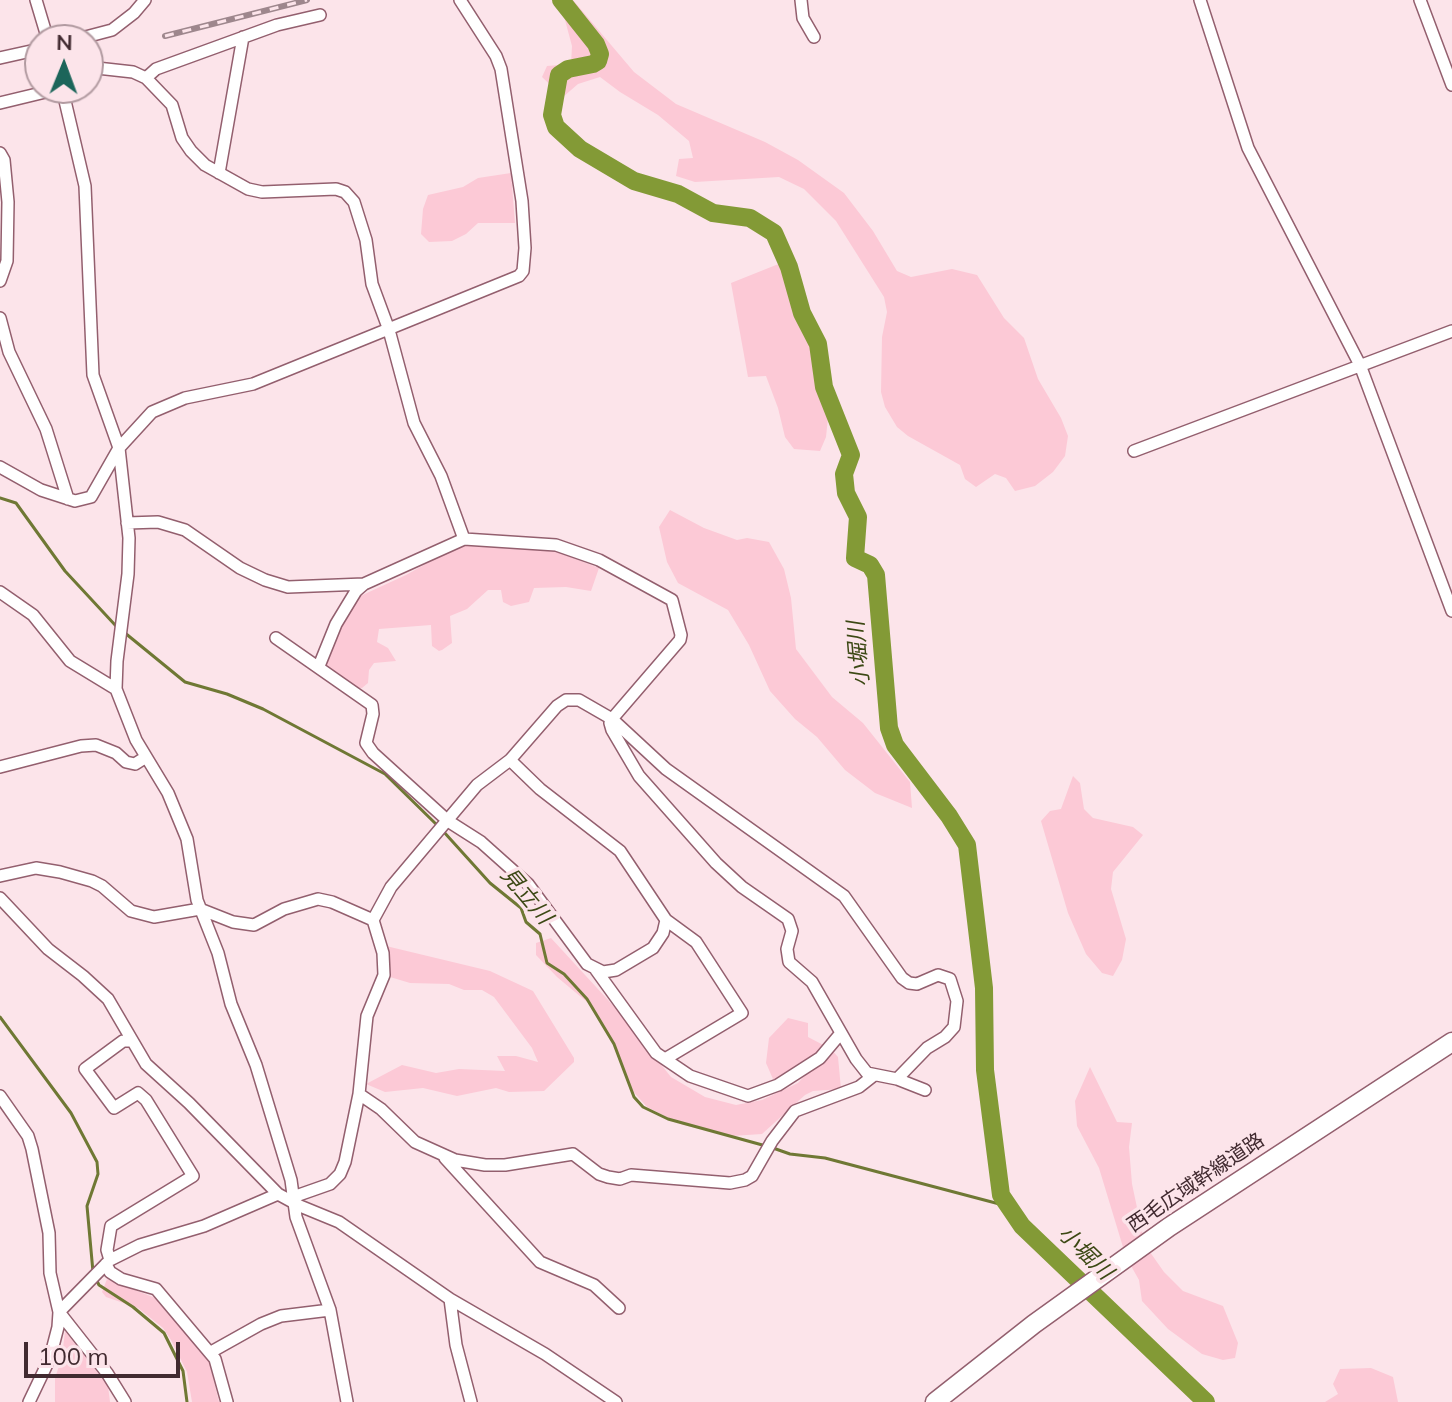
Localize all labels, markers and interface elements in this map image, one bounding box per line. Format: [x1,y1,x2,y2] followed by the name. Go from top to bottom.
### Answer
[24,24,104,104] north arrow
[56,28,73,56] text: N
[843,620,875,688] water label: 小堀川
[495,862,557,930] water label: 見立川
[1123,1128,1269,1238] street label: 西毛広域幹線道路
[1052,1221,1118,1285] water label: 小堀川
[28,1326,184,1376] scale bar
[38,1341,109,1371] text: 100 m

